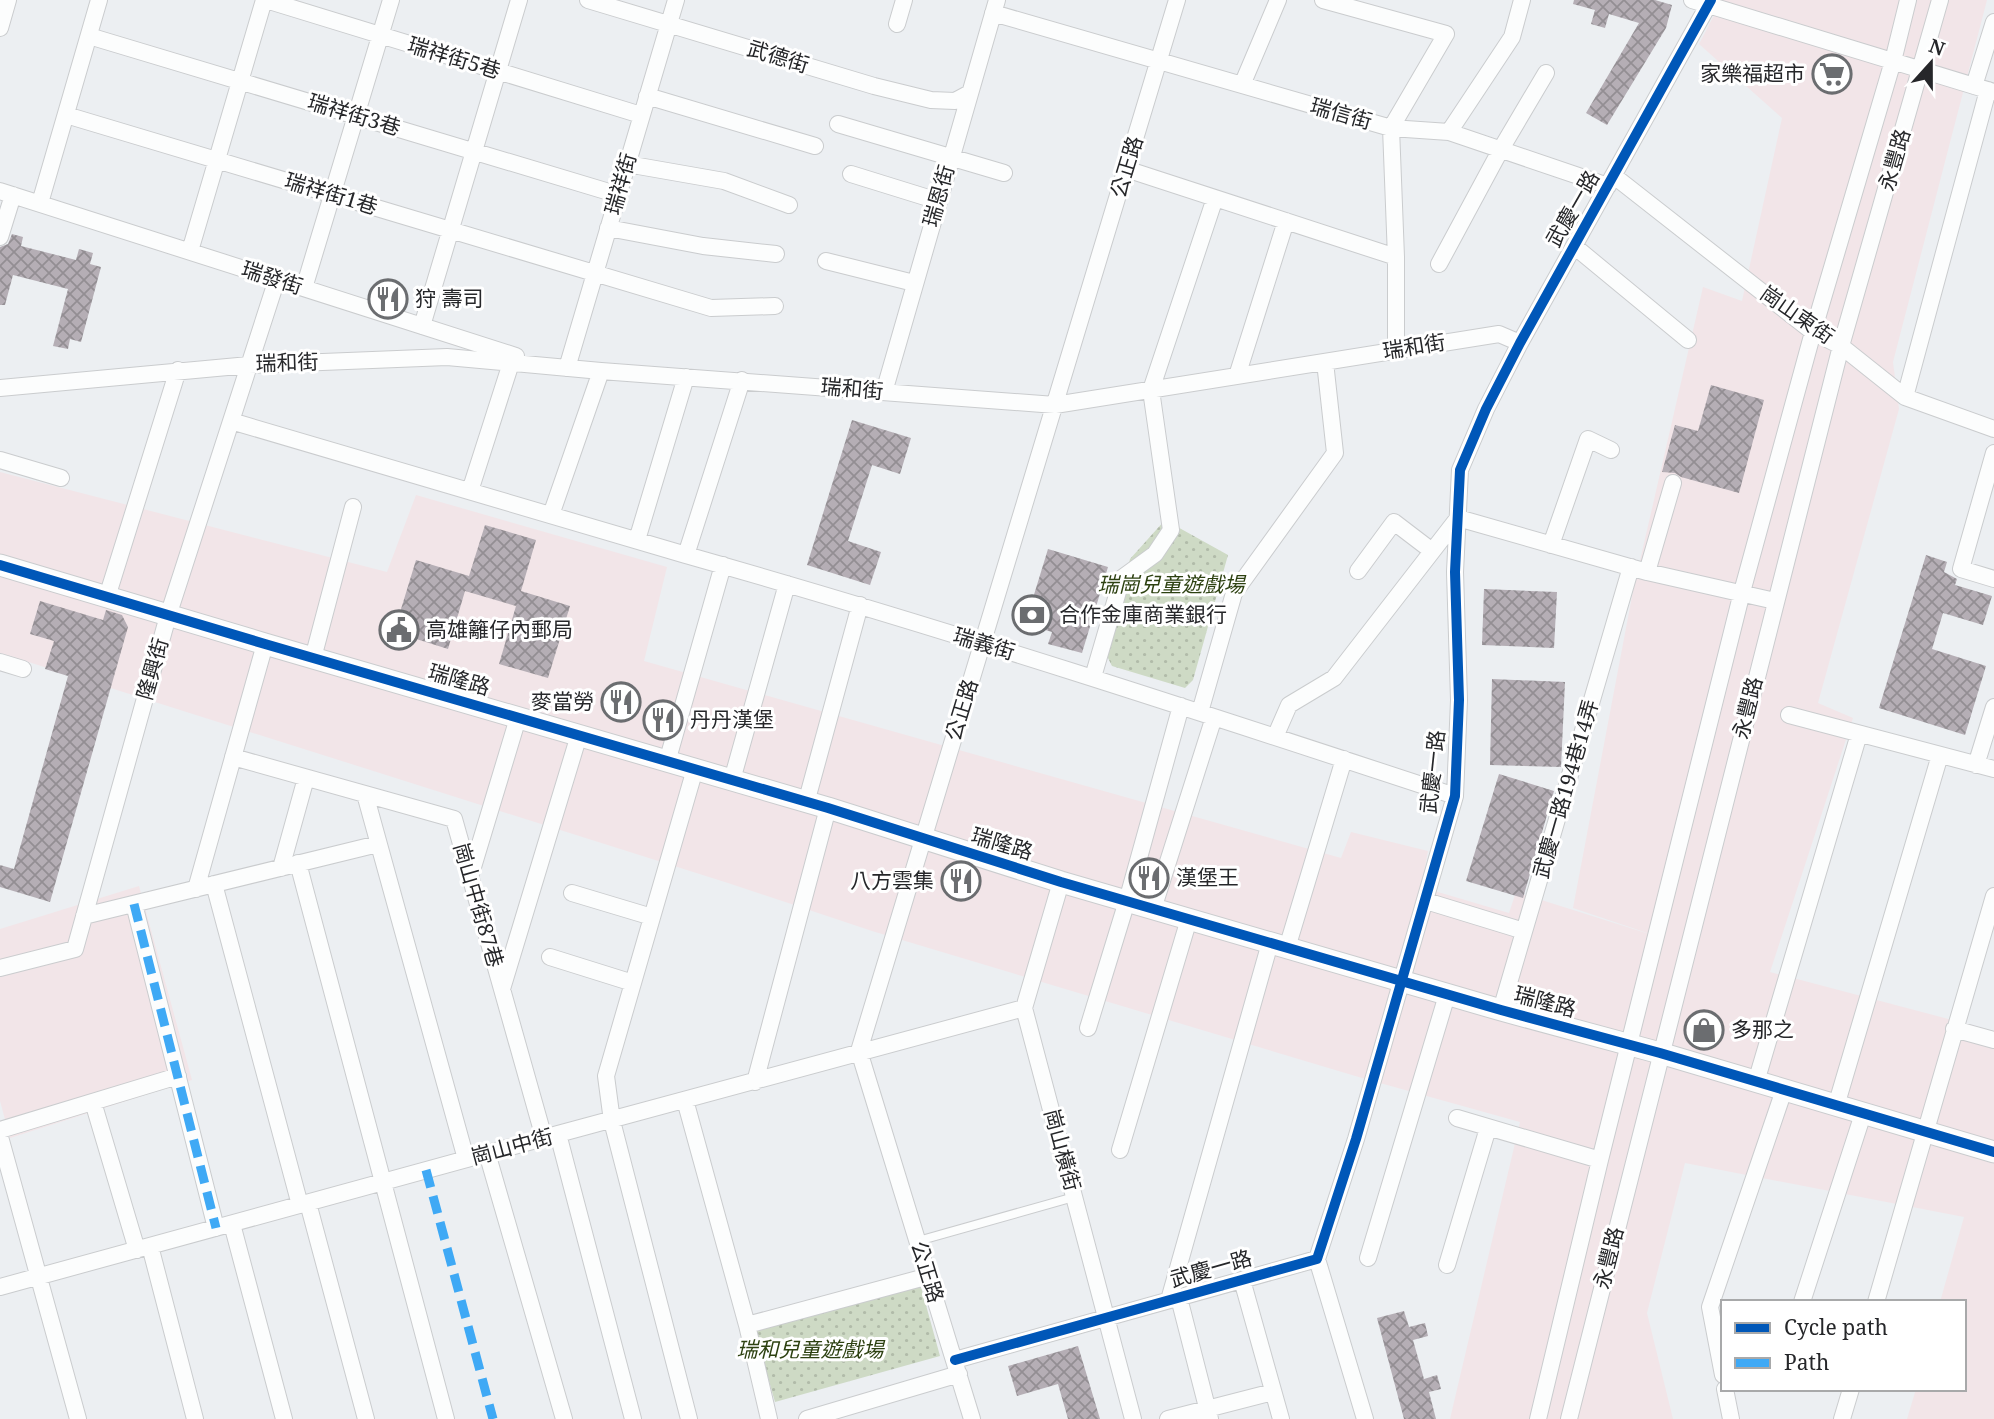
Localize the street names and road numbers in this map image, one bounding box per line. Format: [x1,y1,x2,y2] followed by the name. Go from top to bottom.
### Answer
[404,30,504,84] street label: 瑞祥街5巷
[744,33,813,79] street label: 武德街
[304,87,404,141] street label: 瑞祥街3巷
[1307,91,1375,135] street label: 瑞信街
[1872,126,1916,194] street label: 永豐路
[1103,132,1149,201] street label: 公正路
[598,150,642,218] street label: 瑞祥街
[916,162,960,230] street label: 瑞恩街
[1539,165,1605,252] street label: 武慶一路
[281,166,381,220] street label: 瑞祥街1巷
[238,254,307,300] street label: 瑞發街
[1755,279,1840,350] street label: 崗山東街
[1381,327,1447,365] street label: 瑞和街
[255,347,319,377] street label: 瑞和街
[819,371,885,405] street label: 瑞和街
[950,620,1019,666] street label: 瑞義街
[130,635,174,703] street label: 隆興街
[425,657,493,701] street label: 瑞隆路
[1726,674,1768,742] street label: 永豐路
[938,675,984,744] street label: 公正路
[1526,696,1604,881] street label: 武慶一路194巷14弄
[1414,729,1450,815] street label: 武慶一路
[968,820,1037,866] street label: 瑞隆路
[448,839,510,970] street label: 崗山中街87巷
[1511,979,1579,1023] street label: 瑞隆路
[1039,1106,1087,1194] street label: 崗山橫街
[468,1122,556,1170] street label: 崗山中街
[1587,1224,1629,1292] street label: 永豐路
[905,1237,951,1306] street label: 公正路
[1166,1243,1255,1293] street label: 武慶一路

